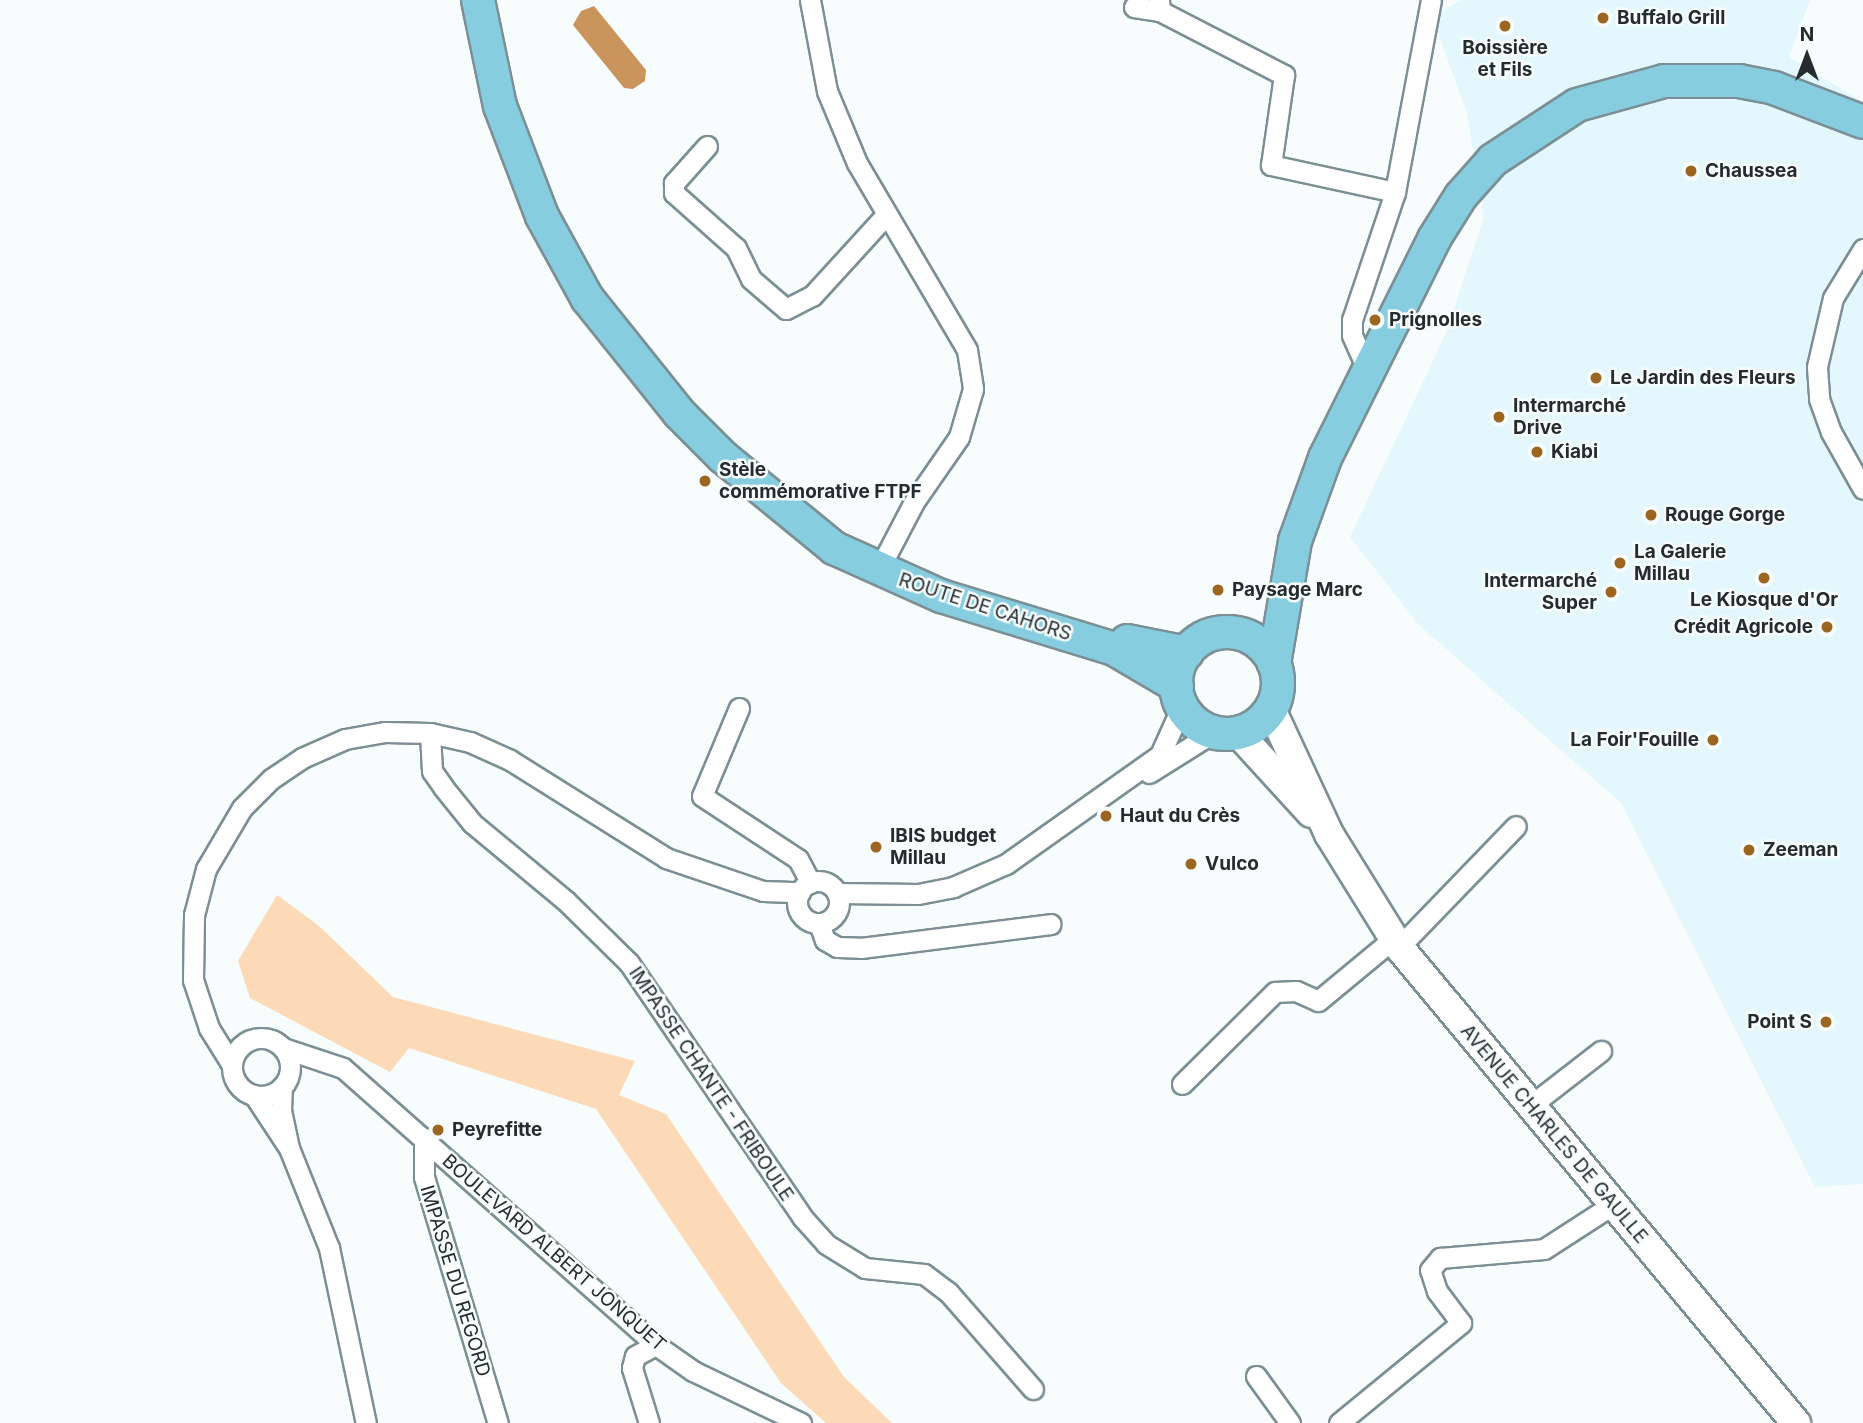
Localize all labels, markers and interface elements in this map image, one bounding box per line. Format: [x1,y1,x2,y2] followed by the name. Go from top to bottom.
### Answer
[1617,7,1725,29] place label: Buffalo Grill
[1595,10,1611,26] marker: Buffalo Grill
[1497,18,1513,34] marker: Boissière et Fils
[1772,21,1842,91] north arrow
[1800,23,1814,46] text: N
[1462,37,1548,81] place label: Boissière et Fils
[1705,160,1798,182] place label: Chaussea
[1683,163,1699,179] marker: Chaussea
[1389,309,1482,331] place label: Prignolles
[1367,312,1383,328] marker: Prignolles
[1610,367,1796,389] place label: Le Jardin des Fleurs
[1588,370,1604,386] marker: Le Jardin des Fleurs
[1513,395,1626,439] place label: Intermarché Drive
[1491,409,1507,425] marker: Intermarché Drive
[1551,441,1598,463] place label: Kiabi
[1529,444,1545,460] marker: Kiabi
[719,459,922,503] place label: Stèle commémorative FTPF
[697,473,713,489] marker: Stèle commémorative FTPF
[1665,504,1785,526] place label: Rouge Gorge
[1643,507,1659,523] marker: Rouge Gorge
[1634,541,1726,585] place label: La Galerie Millau
[1612,555,1628,571] marker: La Galerie Millau
[896,568,1074,646] street label: ROUTE DE CAHORS
[1484,570,1597,614] place label: Intermarché Super
[1756,570,1772,586] marker: Le Kiosque d'Or
[1232,579,1363,601] place label: Paysage Marc
[1210,582,1226,598] marker: Paysage Marc
[1603,584,1619,600] marker: Intermarché Super
[1690,589,1838,611] place label: Le Kiosque d'Or
[1674,616,1813,638] place label: Crédit Agricole
[1819,619,1835,635] marker: Crédit Agricole
[1570,729,1699,751] place label: La Foir'Fouille
[1705,732,1721,748] marker: La Foir'Fouille
[1120,805,1240,827] place label: Haut du Crès
[1098,808,1114,824] marker: Haut du Crès
[890,825,996,869] place label: IBIS budget Millau
[868,839,884,855] marker: IBIS budget Millau
[1763,839,1838,861] place label: Zeeman
[1741,842,1757,858] marker: Zeeman
[1205,853,1259,875] place label: Vulco
[1183,856,1199,872] marker: Vulco
[624,963,798,1205] street label: IMPASSE CHANTE - FRIBOULE
[1747,1011,1812,1033] place label: Point S
[1818,1014,1834,1030] marker: Point S
[1456,1020,1652,1248] street label: AVENUE CHARLES DE GAULLE
[452,1119,542,1141] place label: Peyrefitte
[430,1122,446,1138] marker: Peyrefitte
[437,1150,671,1356] street label: BOULEVARD ALBERT JONQUET
[415,1183,495,1379] street label: IMPASSE DU REGORD

